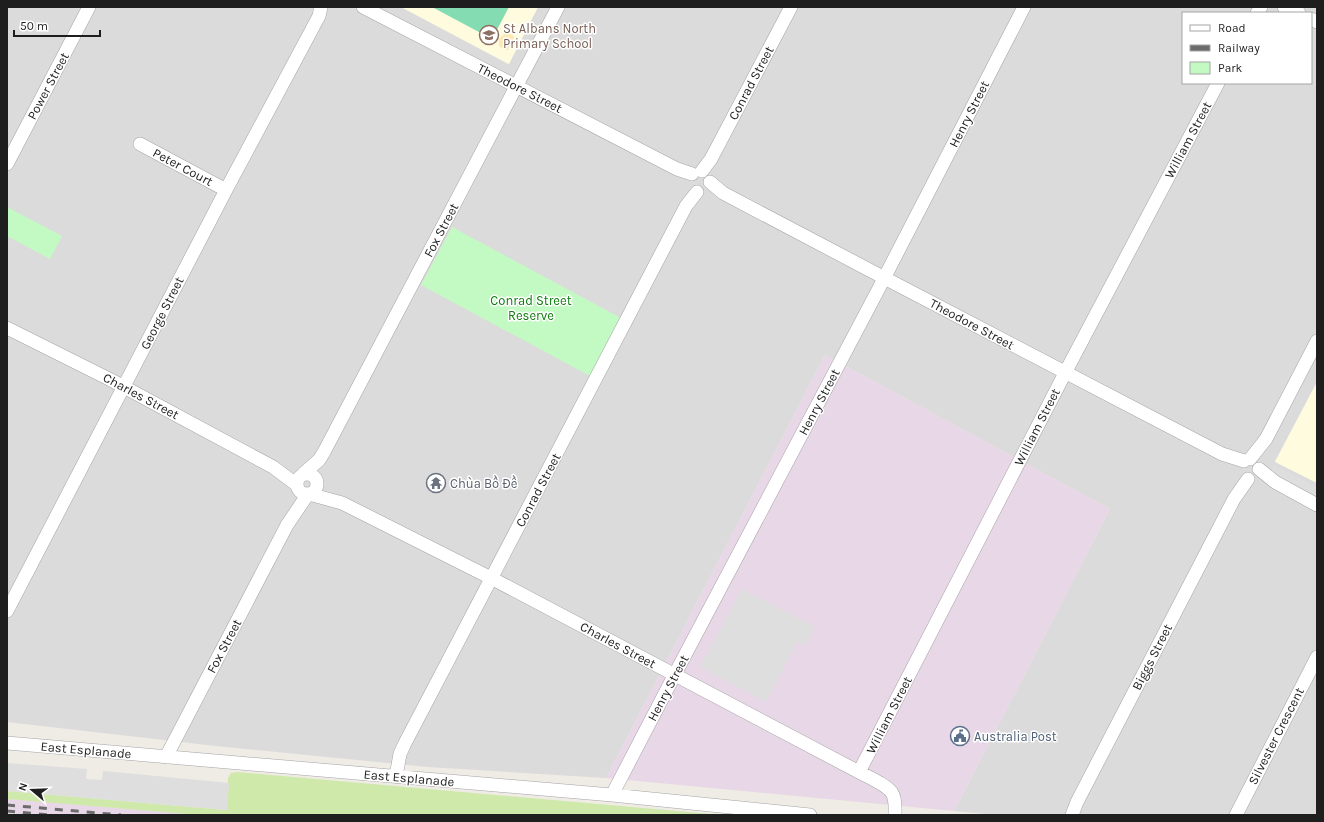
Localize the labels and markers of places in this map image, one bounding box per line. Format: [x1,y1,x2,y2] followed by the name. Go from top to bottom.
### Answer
[503,21,596,51] place label: St Albans North Primary School
[478,24,500,46] school or university icon: St Albans North Primary School
[425,472,447,494] temple icon: Chùa Bồ Đề
[450,475,518,491] place label: Chùa Bồ Đề
[949,725,971,747] public building icon: Australia Post
[974,729,1057,744] place label: Australia Post

